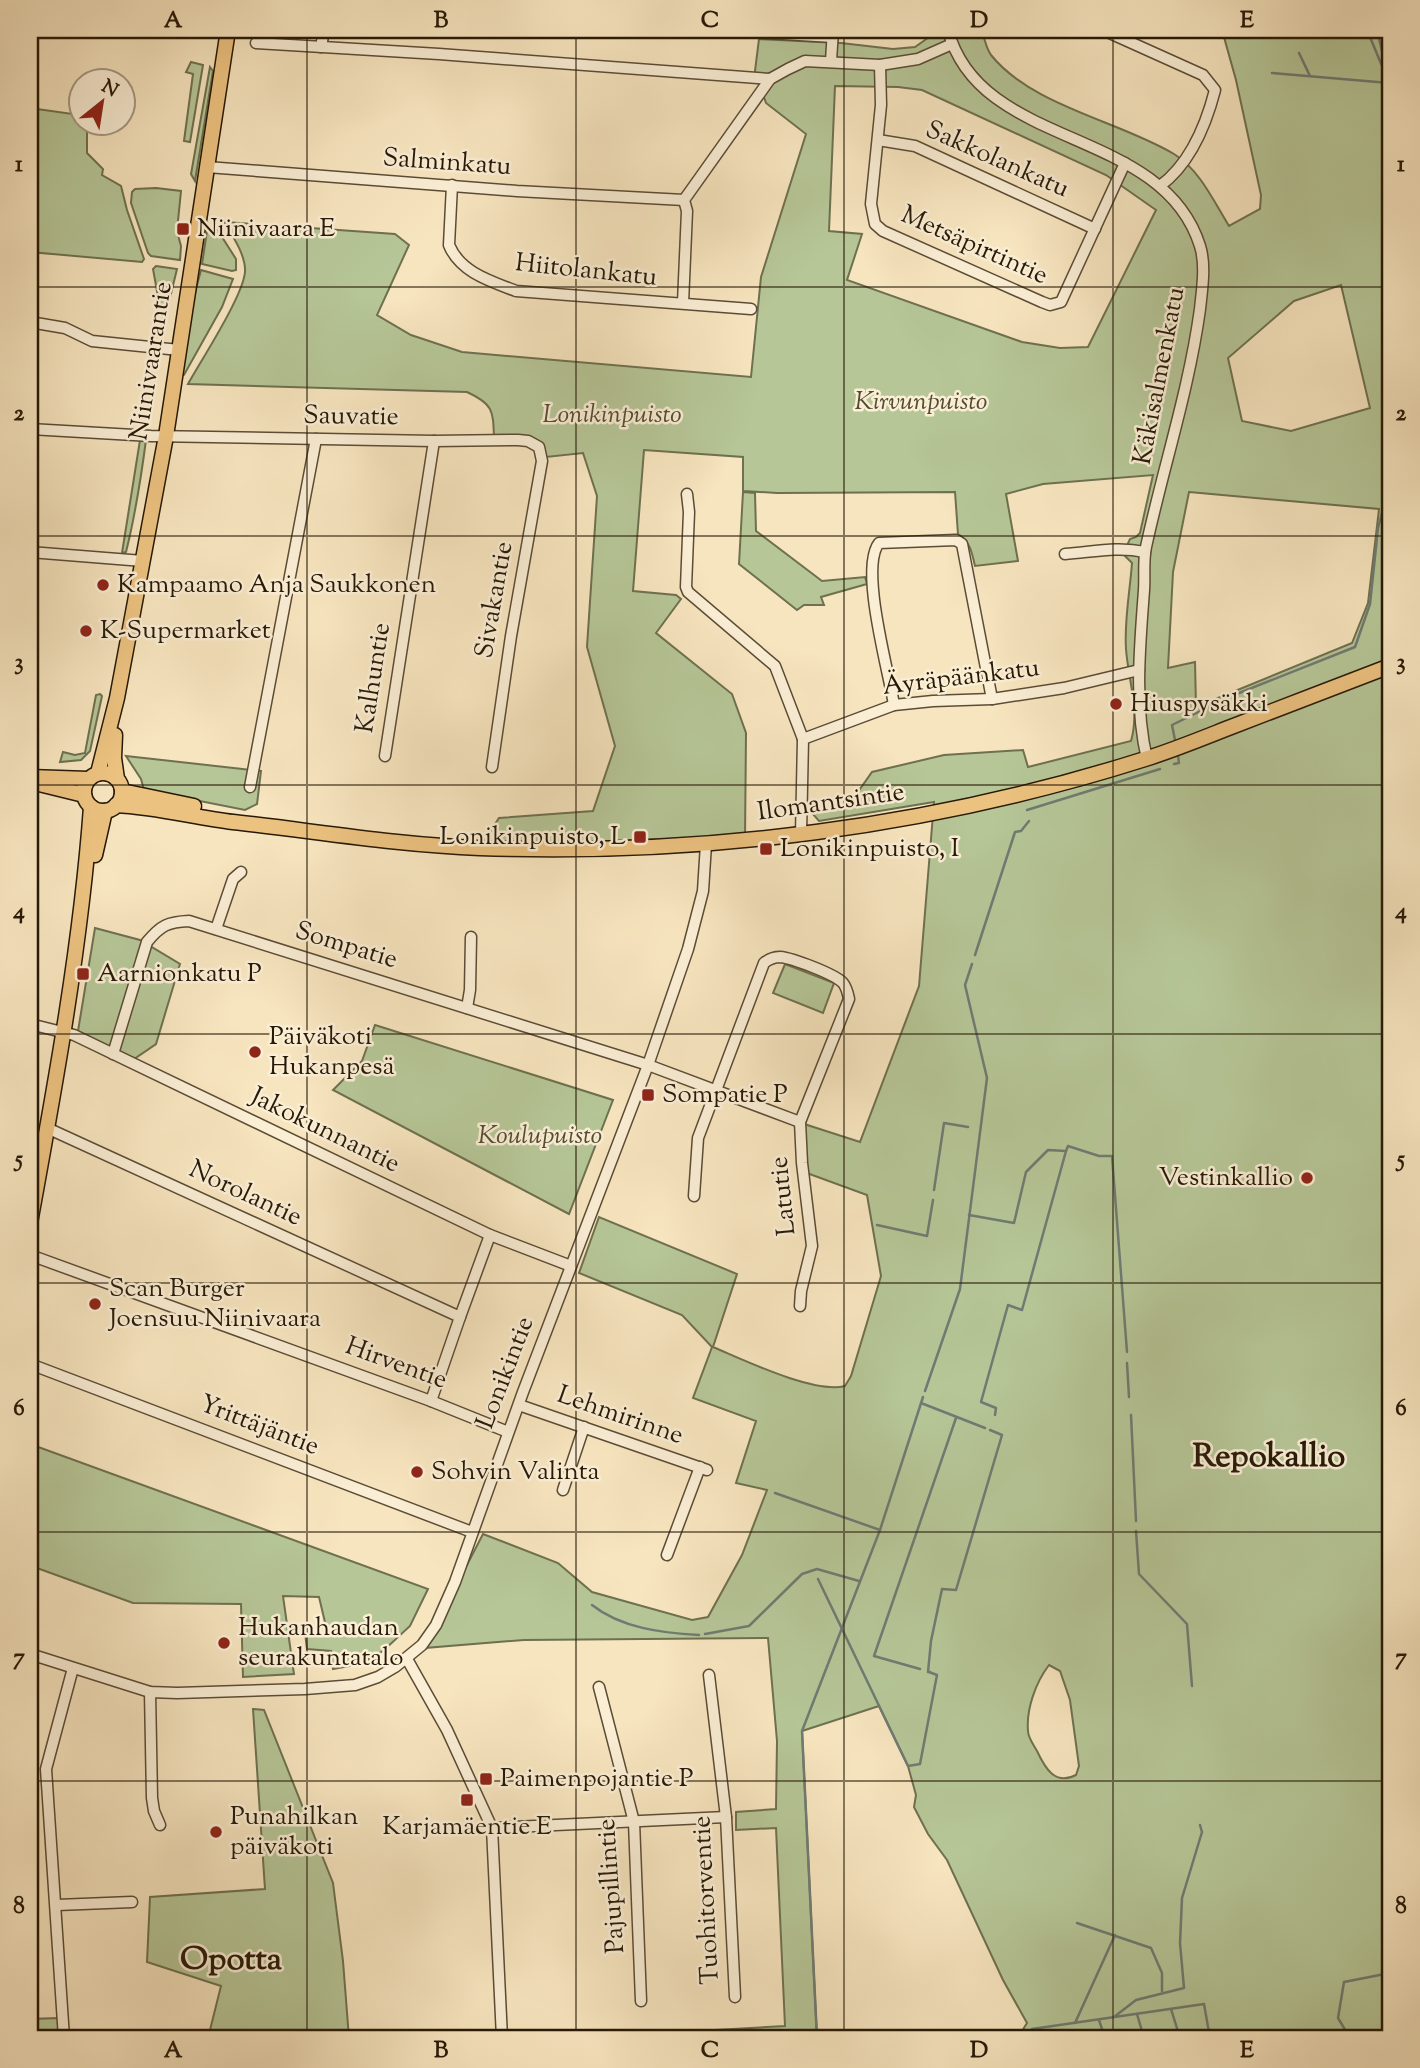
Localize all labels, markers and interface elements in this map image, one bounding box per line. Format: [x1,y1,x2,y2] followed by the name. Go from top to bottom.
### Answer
[164,5,183,38] text: A
[434,5,449,38] text: B
[701,5,719,38] text: C
[970,5,988,38] text: D
[1240,5,1254,38] text: E
[66,66,136,136] north arrow
[96,74,123,105] text: N
[919,112,1075,208] street label: Sakkolankatu
[381,140,513,186] street label: Salminkatu
[15,149,23,182] text: 1
[1397,149,1405,182] text: 1
[895,197,1053,295] street label: Metsäpirtintie
[197,211,335,248] place label: Niinivaara E
[175,221,191,237] marker: Niinivaara E
[513,245,659,297] street label: Hiitolankatu
[121,279,183,443] street label: Niinivaarantie
[1125,284,1195,468] street label: Käkisalmenkatu
[855,384,987,421] park label: Kirvunpuisto
[542,397,682,434] park label: Lonikinpuisto
[14,398,25,431] text: 2
[303,398,399,436] street label: Sauvatie
[1396,398,1407,431] text: 2
[467,539,523,661] street label: Sivakantie
[117,567,436,604] place label: Kampaamo Anja Saukkonen
[95,577,111,593] marker: Kampaamo Anja Saukkonen
[100,613,271,650] place label: K-Supermarket
[347,620,401,736] street label: Kalhuntie
[78,623,94,639] marker: K-Supermarket
[14,647,24,680] text: 3
[1396,647,1406,680] text: 3
[880,650,1042,706] street label: Äyräpäänkatu
[1130,686,1268,723] place label: Hiuspysäkki
[1108,696,1124,712] marker: Hiuspysäkki
[755,774,907,832] street label: Ilomantsintie
[440,819,626,856] place label: Lonikinpuisto, L
[632,829,648,845] marker: Lonikinpuisto, L
[780,831,960,868] place label: Lonikinpuisto, I
[758,841,774,857] marker: Lonikinpuisto, I
[12,896,25,929] text: 4
[1394,896,1407,929] text: 4
[290,913,402,979] street label: Sompatie
[97,956,262,993] place label: Aarnionkatu P
[75,966,91,982] marker: Aarnionkatu P
[269,1019,395,1086] place label: Päiväkoti Hukanpesä
[247,1044,263,1060] marker: Päiväkoti Hukanpesä
[662,1077,788,1114] place label: Sompatie P
[242,1078,406,1183] street label: Jakokunnantie
[640,1087,656,1103] marker: Sompatie P
[478,1118,602,1155] park label: Koulupuisto
[13,1144,23,1177] text: 5
[1395,1144,1405,1177] text: 5
[182,1152,308,1236] street label: Norolantie
[761,1155,807,1237] street label: Latutie
[1158,1160,1293,1197] place label: Vestinkallio
[1299,1170,1315,1186] marker: Vestinkallio
[107,1271,321,1338] place label: Scan Burger Joensuu Niinivaara
[87,1296,103,1312] marker: Scan Burger Joensuu Niinivaara
[468,1311,544,1435] street label: Lonikintie
[340,1329,452,1399] street label: Hirventie
[552,1377,688,1455] street label: Lehmirinne
[194,1386,324,1466] street label: Yrittäjäntie
[13,1393,25,1426] text: 6
[1395,1393,1407,1426] text: 6
[1193,1434,1345,1482] district label: Repokallio
[431,1454,600,1491] place label: Sohvin Valinta
[409,1464,425,1480] marker: Sohvin Valinta
[238,1610,404,1677] place label: Hukanhaudan seurakuntatalo
[216,1635,232,1651] marker: Hukanhaudan seurakuntatalo
[13,1642,25,1675] text: 7
[1395,1642,1407,1675] text: 7
[500,1761,693,1798] place label: Paimenpojantie P
[478,1771,494,1787] marker: Paimenpojantie P
[459,1792,475,1808] marker: Karjamäentie E
[230,1799,358,1866] place label: Punahilkan päiväkoti
[382,1809,552,1846] place label: Karjamäentie E
[684,1815,730,1985] street label: Tuohitorventie
[589,1817,635,1955] street label: Pajupillintie
[208,1824,224,1840] marker: Punahilkan päiväkoti
[13,1891,25,1924] text: 8
[1395,1891,1407,1924] text: 8
[180,1937,283,1985] district label: Opotta
[164,2035,183,2068] text: A
[434,2035,449,2068] text: B
[701,2035,719,2068] text: C
[970,2035,988,2068] text: D
[1240,2035,1254,2068] text: E

